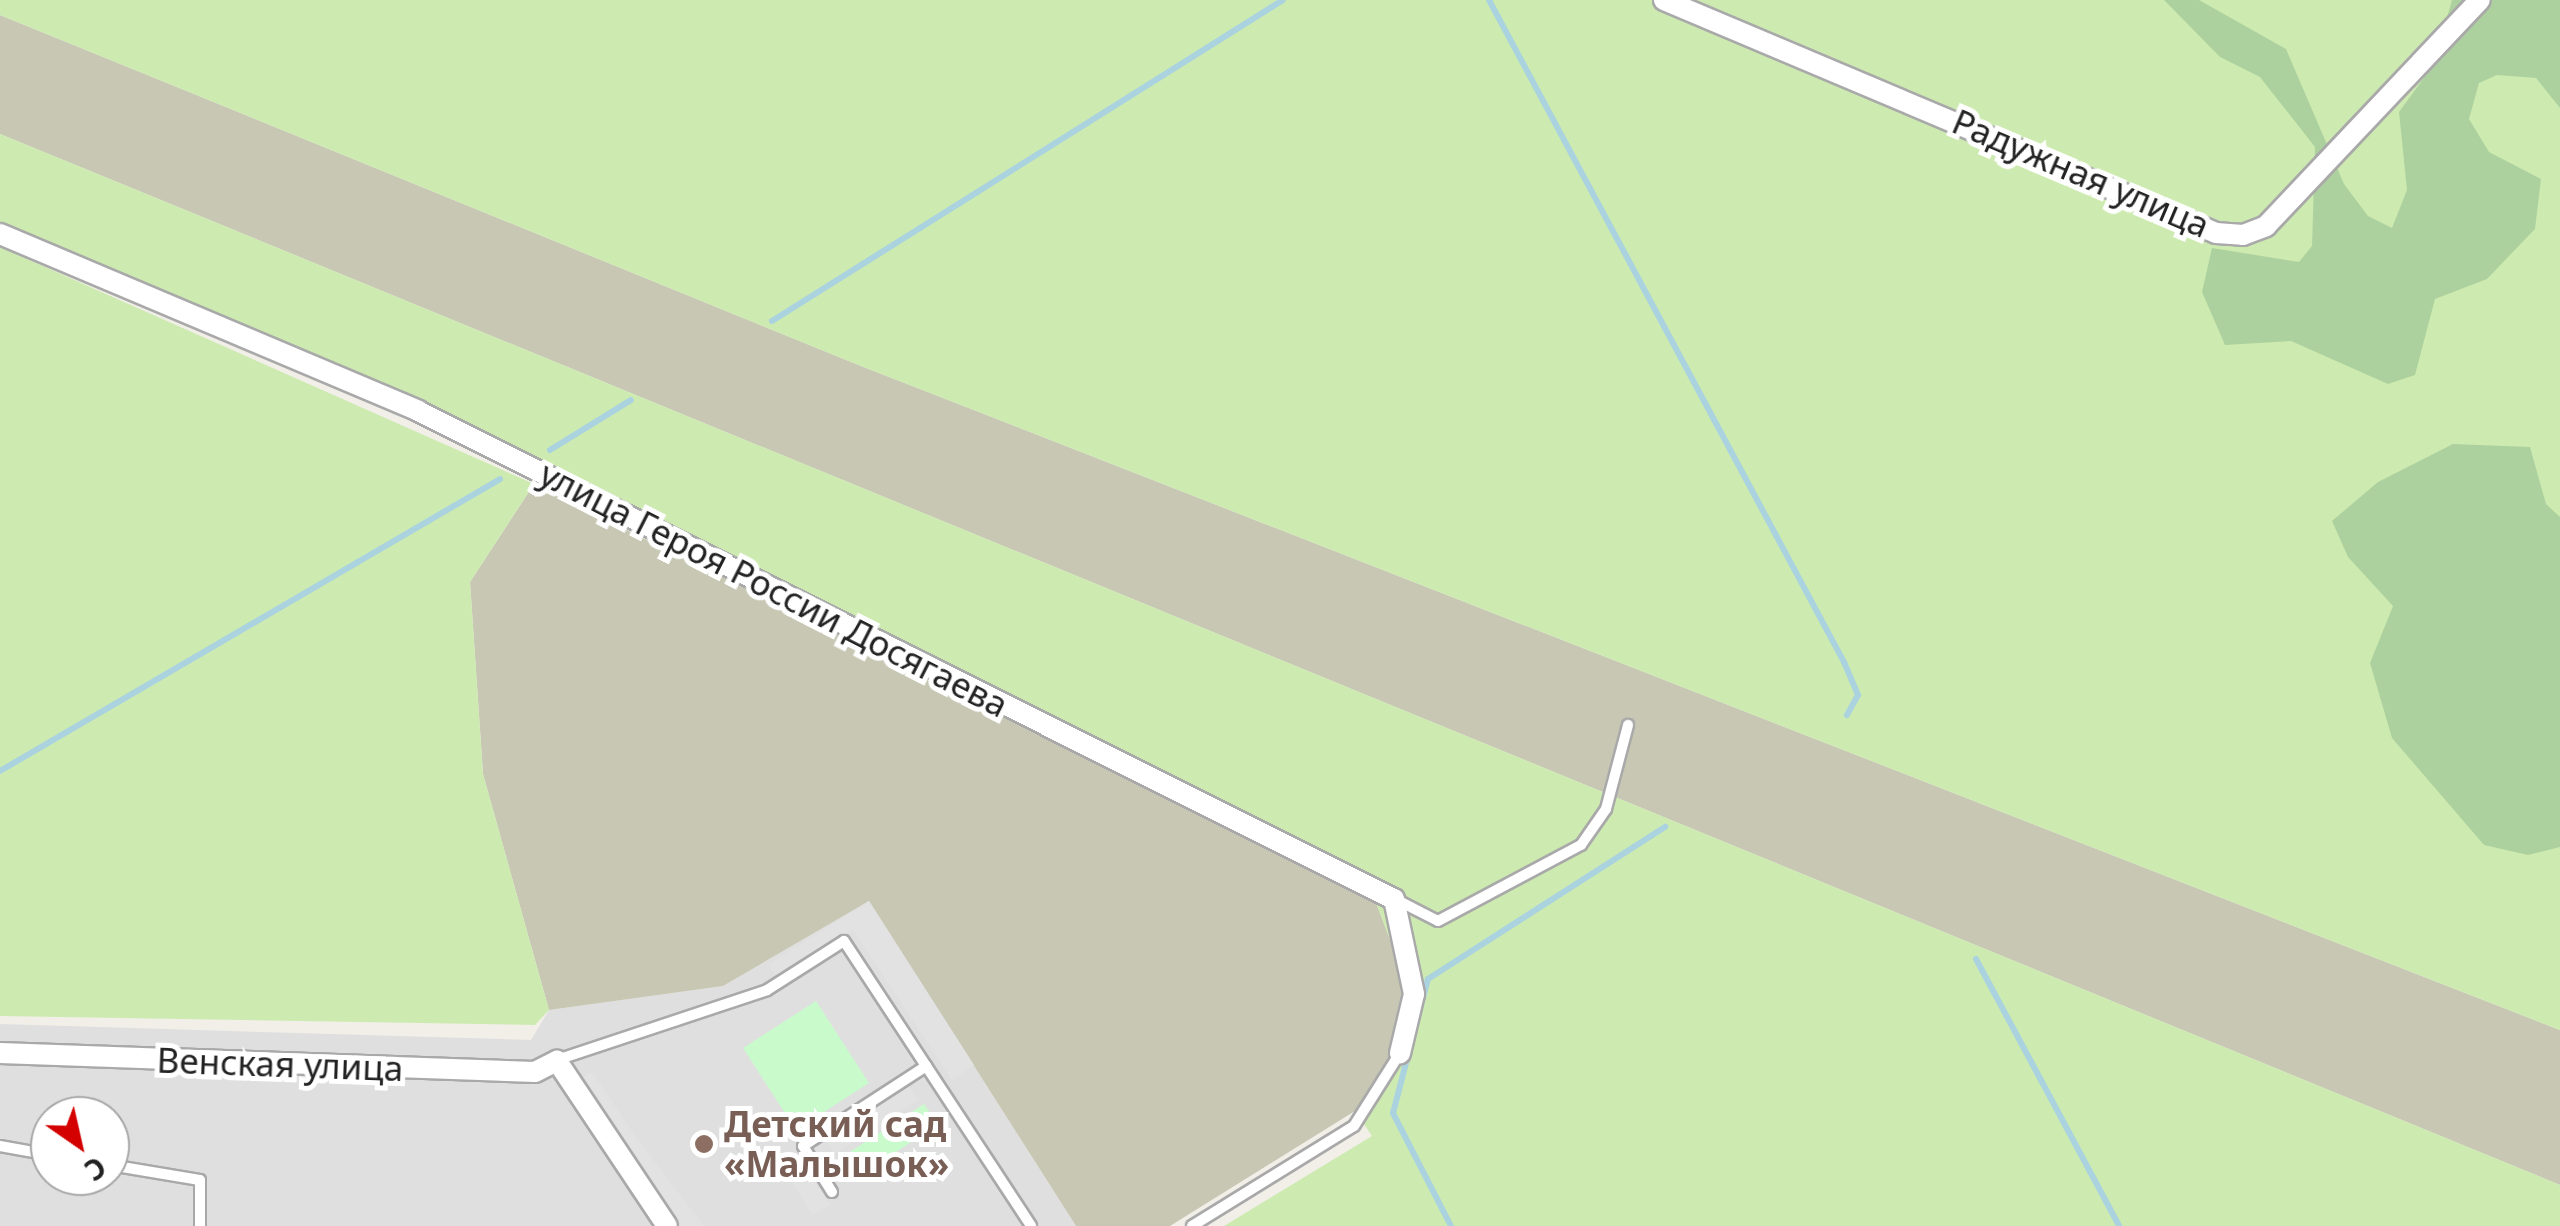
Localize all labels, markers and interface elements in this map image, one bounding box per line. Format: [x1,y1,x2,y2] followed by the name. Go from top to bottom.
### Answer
[1946,100,2216,246] street label: Радужная улица
[533,452,1015,726] street label: улица Героя России Досягаева
[156,1039,404,1089] street label: Венская улица
[30,1096,130,1196] north arrow
[724,1103,949,1185] place label: Детский сад «Малышок»
[693,1133,715,1155] marker: Детский сад «Малышок»
[78,1148,114,1190] text: С

